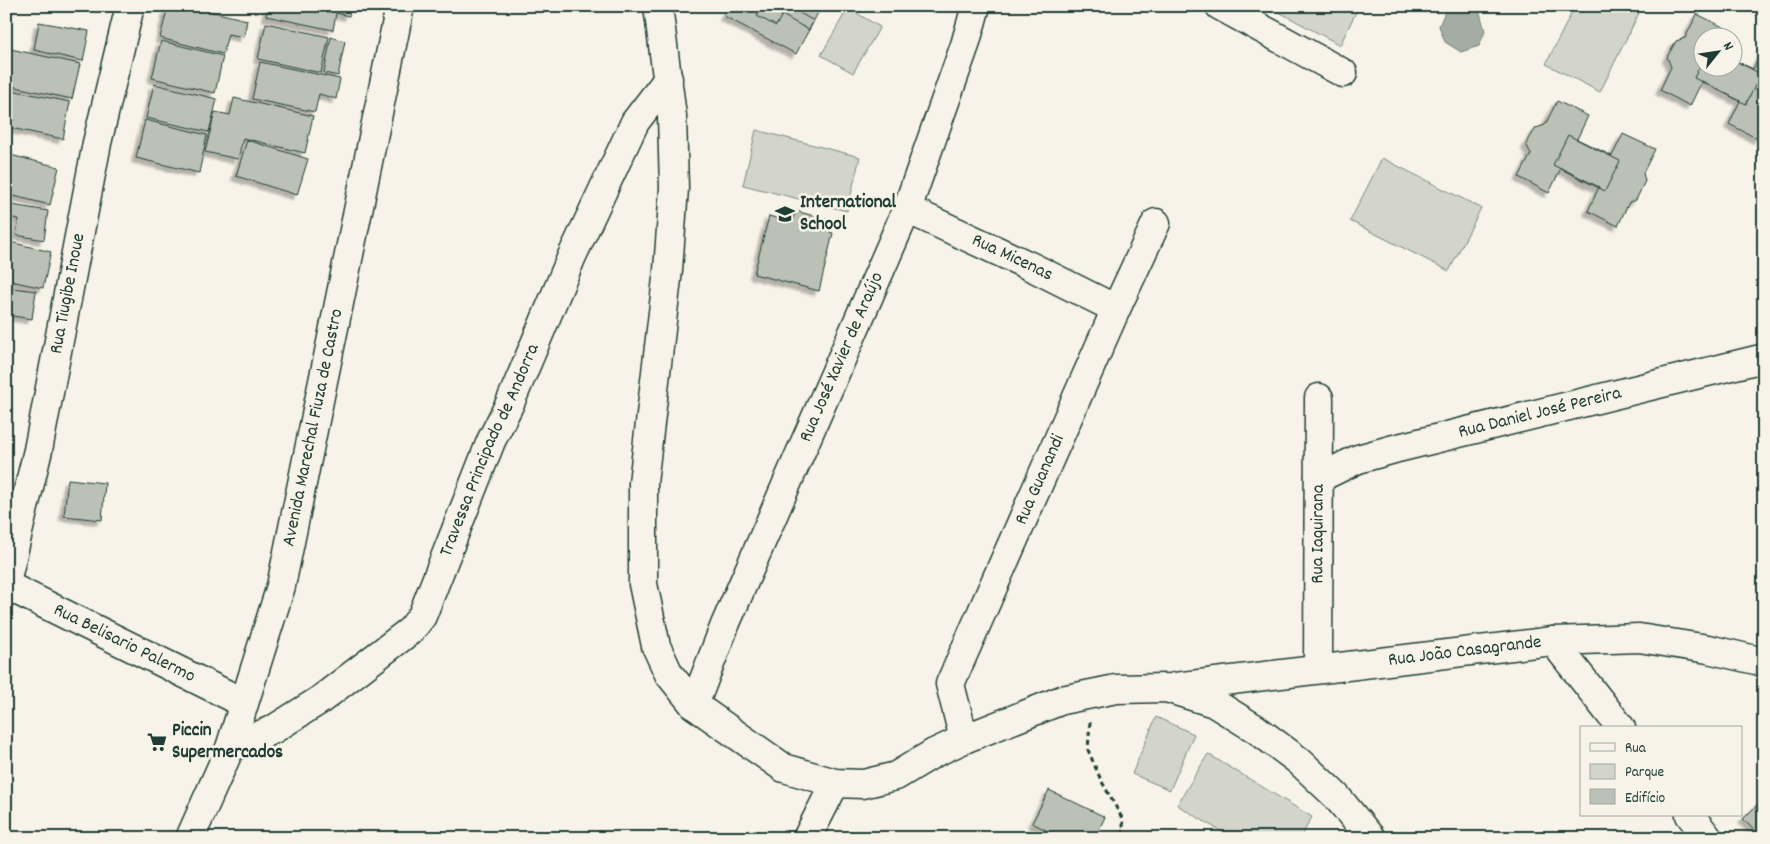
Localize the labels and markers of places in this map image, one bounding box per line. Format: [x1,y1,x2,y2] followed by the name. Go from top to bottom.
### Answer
[800,190,896,239] place label: International School
[774,203,796,225] school or university icon: International School
[172,718,283,767] place label: Piccin Supermercados
[146,731,168,753] supermarket icon: Piccin Supermercados

